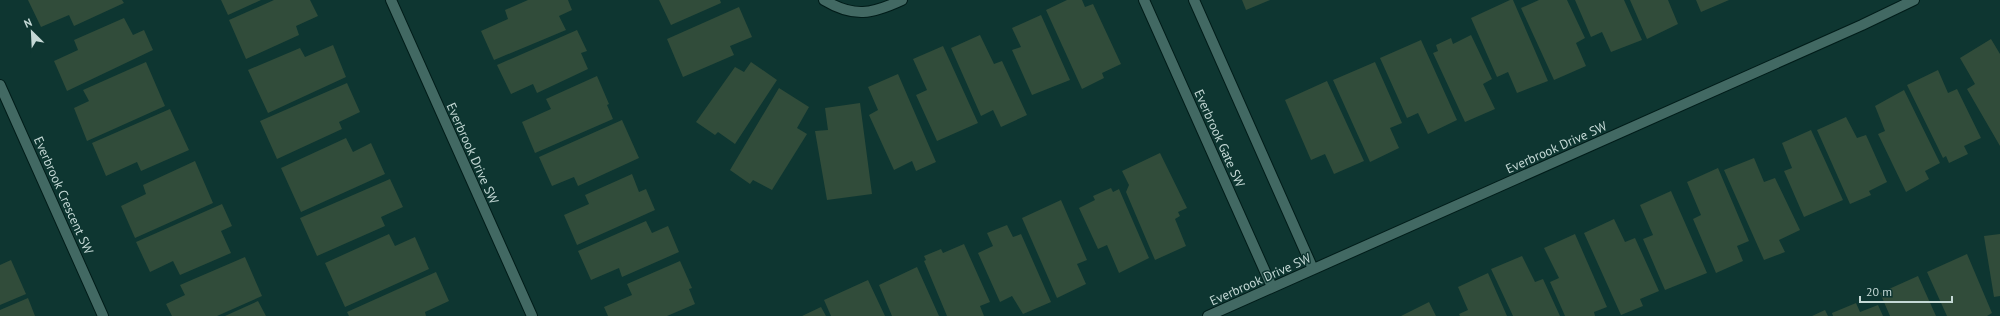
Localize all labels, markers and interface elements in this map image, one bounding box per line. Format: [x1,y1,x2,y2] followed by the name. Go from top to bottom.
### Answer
[12,12,52,52] north arrow
[22,15,34,31] text: N
[1190,87,1249,190] street label: Everbrook Gate SW
[443,100,503,207] street label: Everbrook Drive SW
[1503,117,1610,177] street label: Everbrook Drive SW
[30,134,97,257] street label: Everbrook Crescent SW
[1207,249,1314,309] street label: Everbrook Drive SW
[1860,278,1952,304] scale bar
[1866,284,1892,299] text: 20 m

